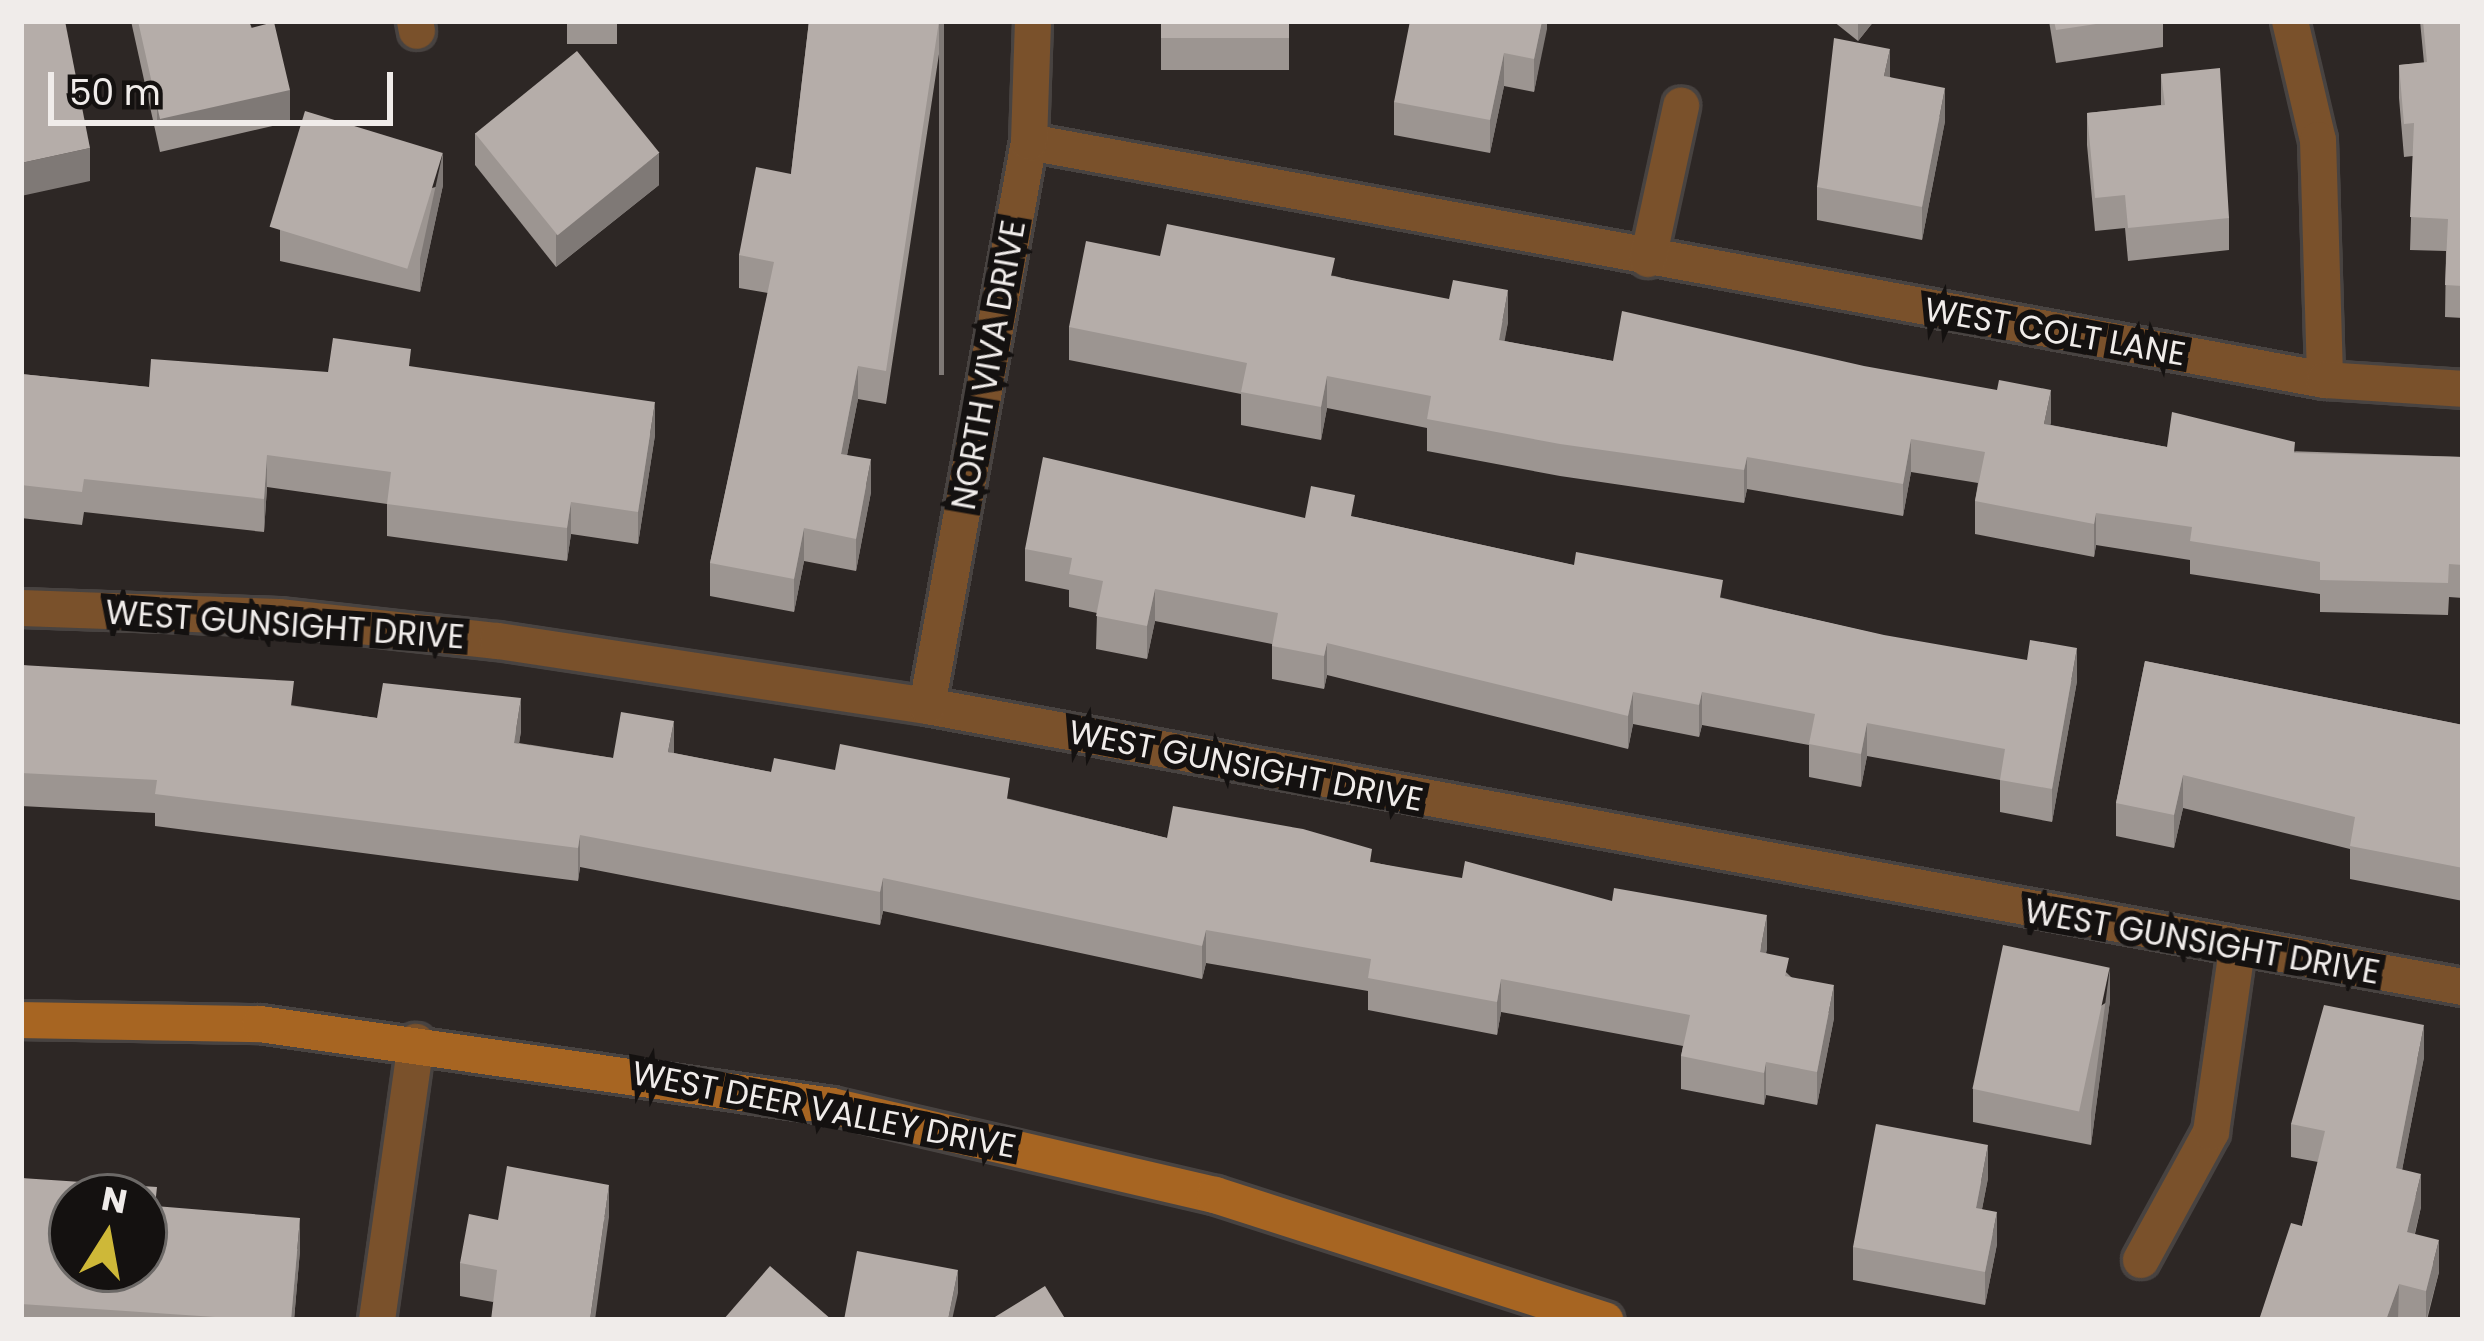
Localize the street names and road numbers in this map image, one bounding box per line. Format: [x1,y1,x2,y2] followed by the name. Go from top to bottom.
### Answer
[944,217,1034,513] street label: NORTH VIVA DRIVE
[1922,290,2188,374] street label: WEST COLT LANE
[104,593,466,657] street label: WEST GUNSIGHT DRIVE
[1066,712,1426,820] street label: WEST GUNSIGHT DRIVE
[2021,891,2383,993] street label: WEST GUNSIGHT DRIVE
[629,1053,1019,1167] street label: WEST DEER VALLEY DRIVE

